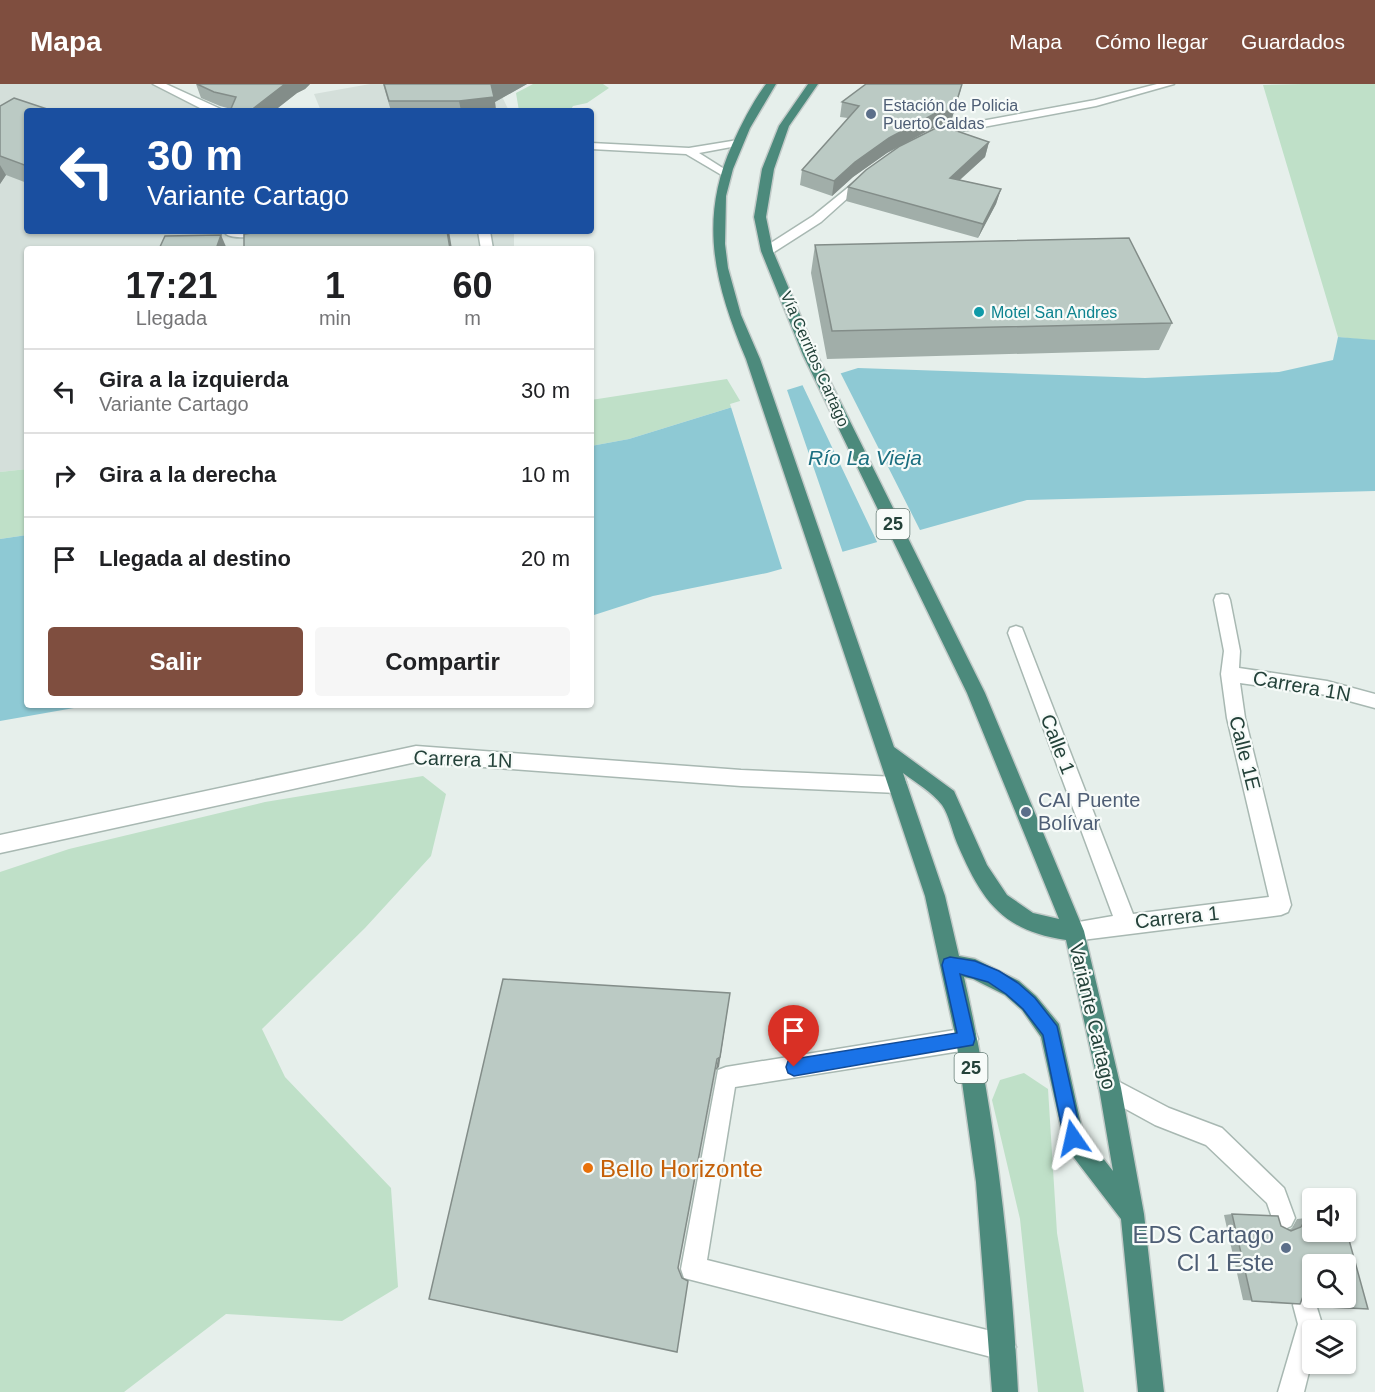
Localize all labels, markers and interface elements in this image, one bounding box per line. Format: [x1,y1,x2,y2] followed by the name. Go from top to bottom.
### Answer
[30,26,102,57] text: Mapa
[1009,30,1062,53] text: Mapa
[1095,30,1208,53] text: Cómo llegar
[1241,30,1345,53] text: Guardados
[883,97,1018,132] place label: Estación de Policia Puerto Caldas
[864,107,878,121] marker: Estación de Policia Puerto Caldas
[48,132,126,210] icon: left
[147,132,243,179] text: 30 m
[147,181,349,211] text: Variante Cartago
[125,265,217,306] text: 17:21
[325,265,345,306] text: 1
[453,265,493,306] text: 60
[778,289,852,429] street label: Vía Cerritos Cartago
[991,304,1117,321] place label: Motel San Andres
[972,305,986,319] marker: Motel San Andres
[136,307,207,329] text: Llegada
[319,307,351,329] text: min
[464,307,481,329] text: m
[99,367,289,392] text: Gira a la izquierda
[48,375,81,408] icon: left
[521,378,570,403] text: 30 m
[99,393,249,415] text: Variante Cartago
[808,446,922,469] water label: Río La Vieja
[48,459,81,492] icon: right
[99,462,276,487] text: Gira a la derecha
[521,462,570,487] text: 10 m
[876,509,910,539] road number: 25
[48,543,81,576] icon: arrive
[99,546,291,571] text: Llegada al destino
[521,546,570,571] text: 20 m
[48,627,303,696] button: Salir
[315,627,570,696] button: Compartir
[1251,667,1353,705] street label: Carrera 1N
[1037,711,1079,777] street label: Calle 1
[1225,714,1265,792] street label: Calle 1E
[413,746,513,772] street label: Carrera 1N
[1038,789,1140,834] place label: CAI Puente Bolívar
[1019,805,1033,819] marker: CAI Puente Bolívar
[1134,902,1220,932] street label: Carrera 1
[1065,941,1121,1091] street label: Variante Cartago
[768,1005,819,1067] pin
[777,1014,810,1047] icon: arrive
[954,1053,988,1083] road number: 25
[1041,1106,1105,1170] position arrow
[600,1155,763,1182] place label: Bello Horizonte
[581,1161,595,1175] marker: Bello Horizonte
[1302,1188,1356,1374] map controls
[1302,1188,1356,1242] button: sound
[1133,1221,1274,1276] place label: EDS Cartago Cl 1 Este
[1279,1241,1293,1255] marker: EDS Cartago Cl 1 Este
[1302,1254,1356,1308] button: search
[1302,1320,1356,1374] button: layers

